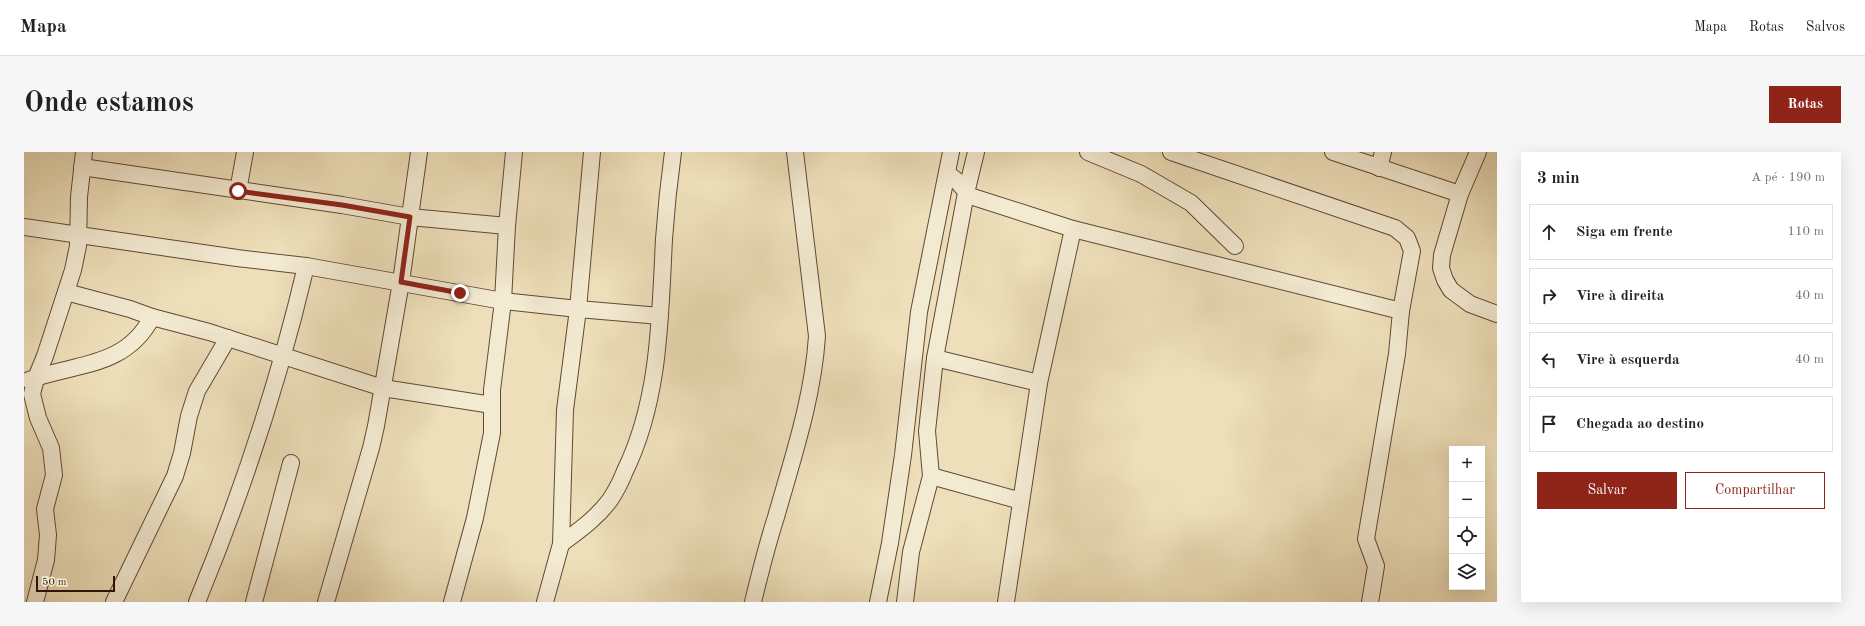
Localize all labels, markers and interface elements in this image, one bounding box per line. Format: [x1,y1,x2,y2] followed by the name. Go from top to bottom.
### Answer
[20,18,67,37] text: Mapa
[1694,20,1727,34] text: Mapa
[1749,20,1784,34] text: Rotas
[1806,20,1845,34] text: Salvos
[1769,86,1841,123] button: Rotas
[24,90,194,118] text: Onde estamos
[1537,170,1580,187] text: 3 min
[1751,171,1825,184] text: A pé · 190 m
[229,182,247,200] route start
[1538,221,1560,243] icon: ahead
[1576,225,1673,240] text: Siga em frente
[1787,225,1824,238] text: 110 m
[451,284,469,302] route end
[1538,285,1560,307] icon: right
[1576,289,1664,304] text: Vire à direita
[1795,289,1824,302] text: 40 m
[1538,349,1560,371] icon: left
[1576,353,1680,368] text: Vire à esquerda
[1795,353,1824,366] text: 40 m
[1538,413,1560,435] icon: arrive
[1576,417,1704,432] text: Chegada ao destino
[1449,446,1485,590] map controls
[1449,446,1485,482] button: +
[1537,472,1677,509] button: Salvar
[1685,472,1825,509] button: Compartilhar
[1449,482,1485,518] button: −
[1449,518,1485,554] button: locate
[1449,554,1485,590] button: layers
[36,574,115,593] scale bar
[42,577,67,588] text: 50 m

